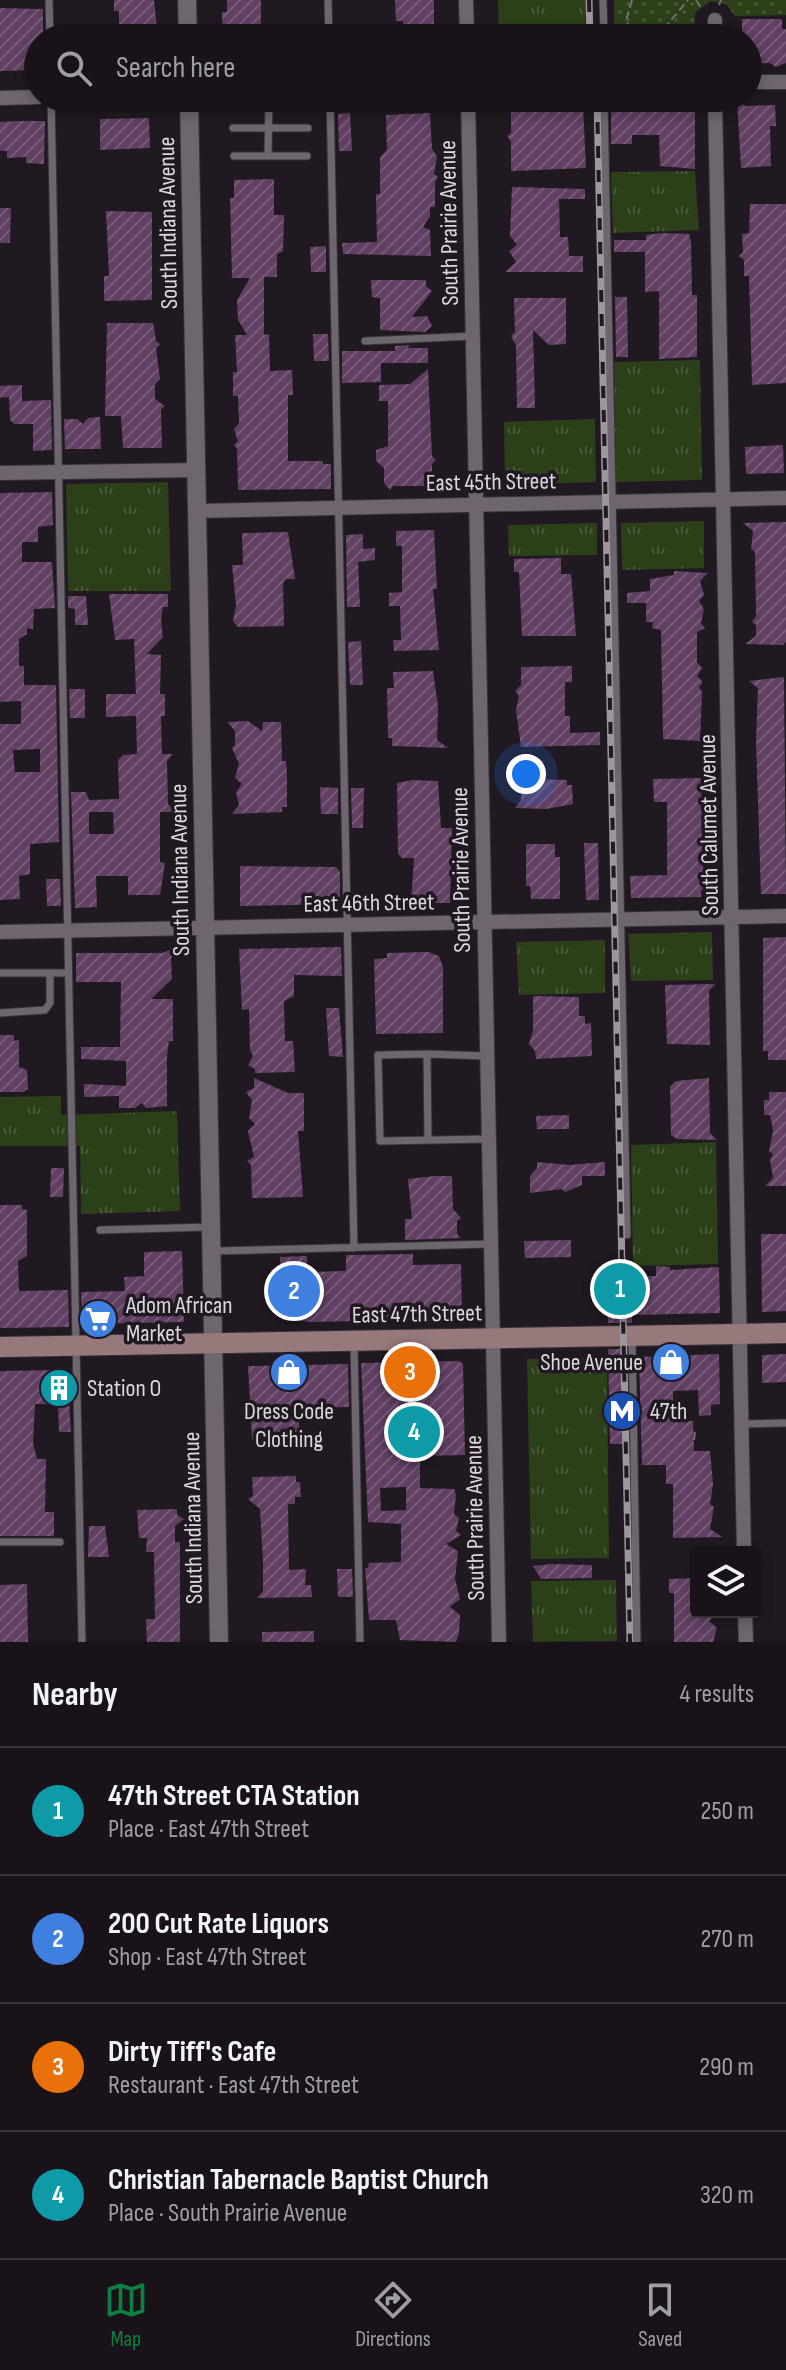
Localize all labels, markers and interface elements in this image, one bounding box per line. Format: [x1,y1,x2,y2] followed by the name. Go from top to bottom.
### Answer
[24,24,762,112] search box
[52,46,96,90] icon: search
[116,50,235,86] text: Search here
[152,137,184,309] street label: South Indiana Avenue
[433,140,465,306] street label: South Prairie Avenue
[426,466,556,498] street label: East 45th Street
[693,734,725,916] street label: South Calumet Avenue
[506,754,546,794] your location
[164,784,196,956] street label: South Indiana Avenue
[445,787,477,953] street label: South Prairie Avenue
[303,887,435,919] street label: East 46th Street
[594,1259,646,1319] pin: 1
[268,1261,320,1321] pin: 2
[125,1291,233,1348] place label: Adom African Market
[77,1298,119,1340] supermarket icon: Adom African Market
[352,1298,482,1330] street label: East 47th Street
[650,1341,692,1383] shop icon: Shoe Avenue
[384,1342,436,1402] pin: 3
[540,1348,643,1377] place label: Shoe Avenue
[268,1351,310,1393] shop icon: Dress Code Clothing
[38,1367,80,1409] building icon: Station O
[87,1374,161,1403] place label: Station O
[601,1390,643,1432] metro station icon: 47th
[244,1397,334,1454] place label: Dress Code Clothing
[650,1397,687,1426] place label: 47th
[388,1402,440,1462] pin: 4
[177,1432,209,1604] street label: South Indiana Avenue
[459,1435,491,1601] street label: South Prairie Avenue
[690,1546,762,1618] map controls
[690,1546,762,1618] button: layers
[32,1674,118,1715] text: Nearby
[679,1679,754,1710] text: 4 results
[108,1778,360,1814] text: 47th Street CTA Station
[53,1796,63,1827] text: 1
[700,1796,754,1827] text: 250 m
[108,1814,309,1845] text: Place · East 47th Street
[108,1906,329,1942] text: 200 Cut Rate Liquors
[52,1924,64,1955] text: 2
[701,1924,754,1955] text: 270 m
[108,1942,306,1973] text: Shop · East 47th Street
[108,2034,276,2070] text: Dirty Tiff's Cafe
[52,2052,64,2083] text: 3
[699,2052,754,2083] text: 290 m
[108,2070,359,2101] text: Restaurant · East 47th Street
[108,2162,489,2198] text: Christian Tabernacle Baptist Church
[52,2180,64,2211] text: 4
[700,2180,754,2211] text: 320 m
[108,2198,347,2229] text: Place · South Prairie Avenue
[104,2278,148,2353] tab: Map
[355,2278,431,2353] tab: Directions
[638,2278,682,2353] tab: Saved

